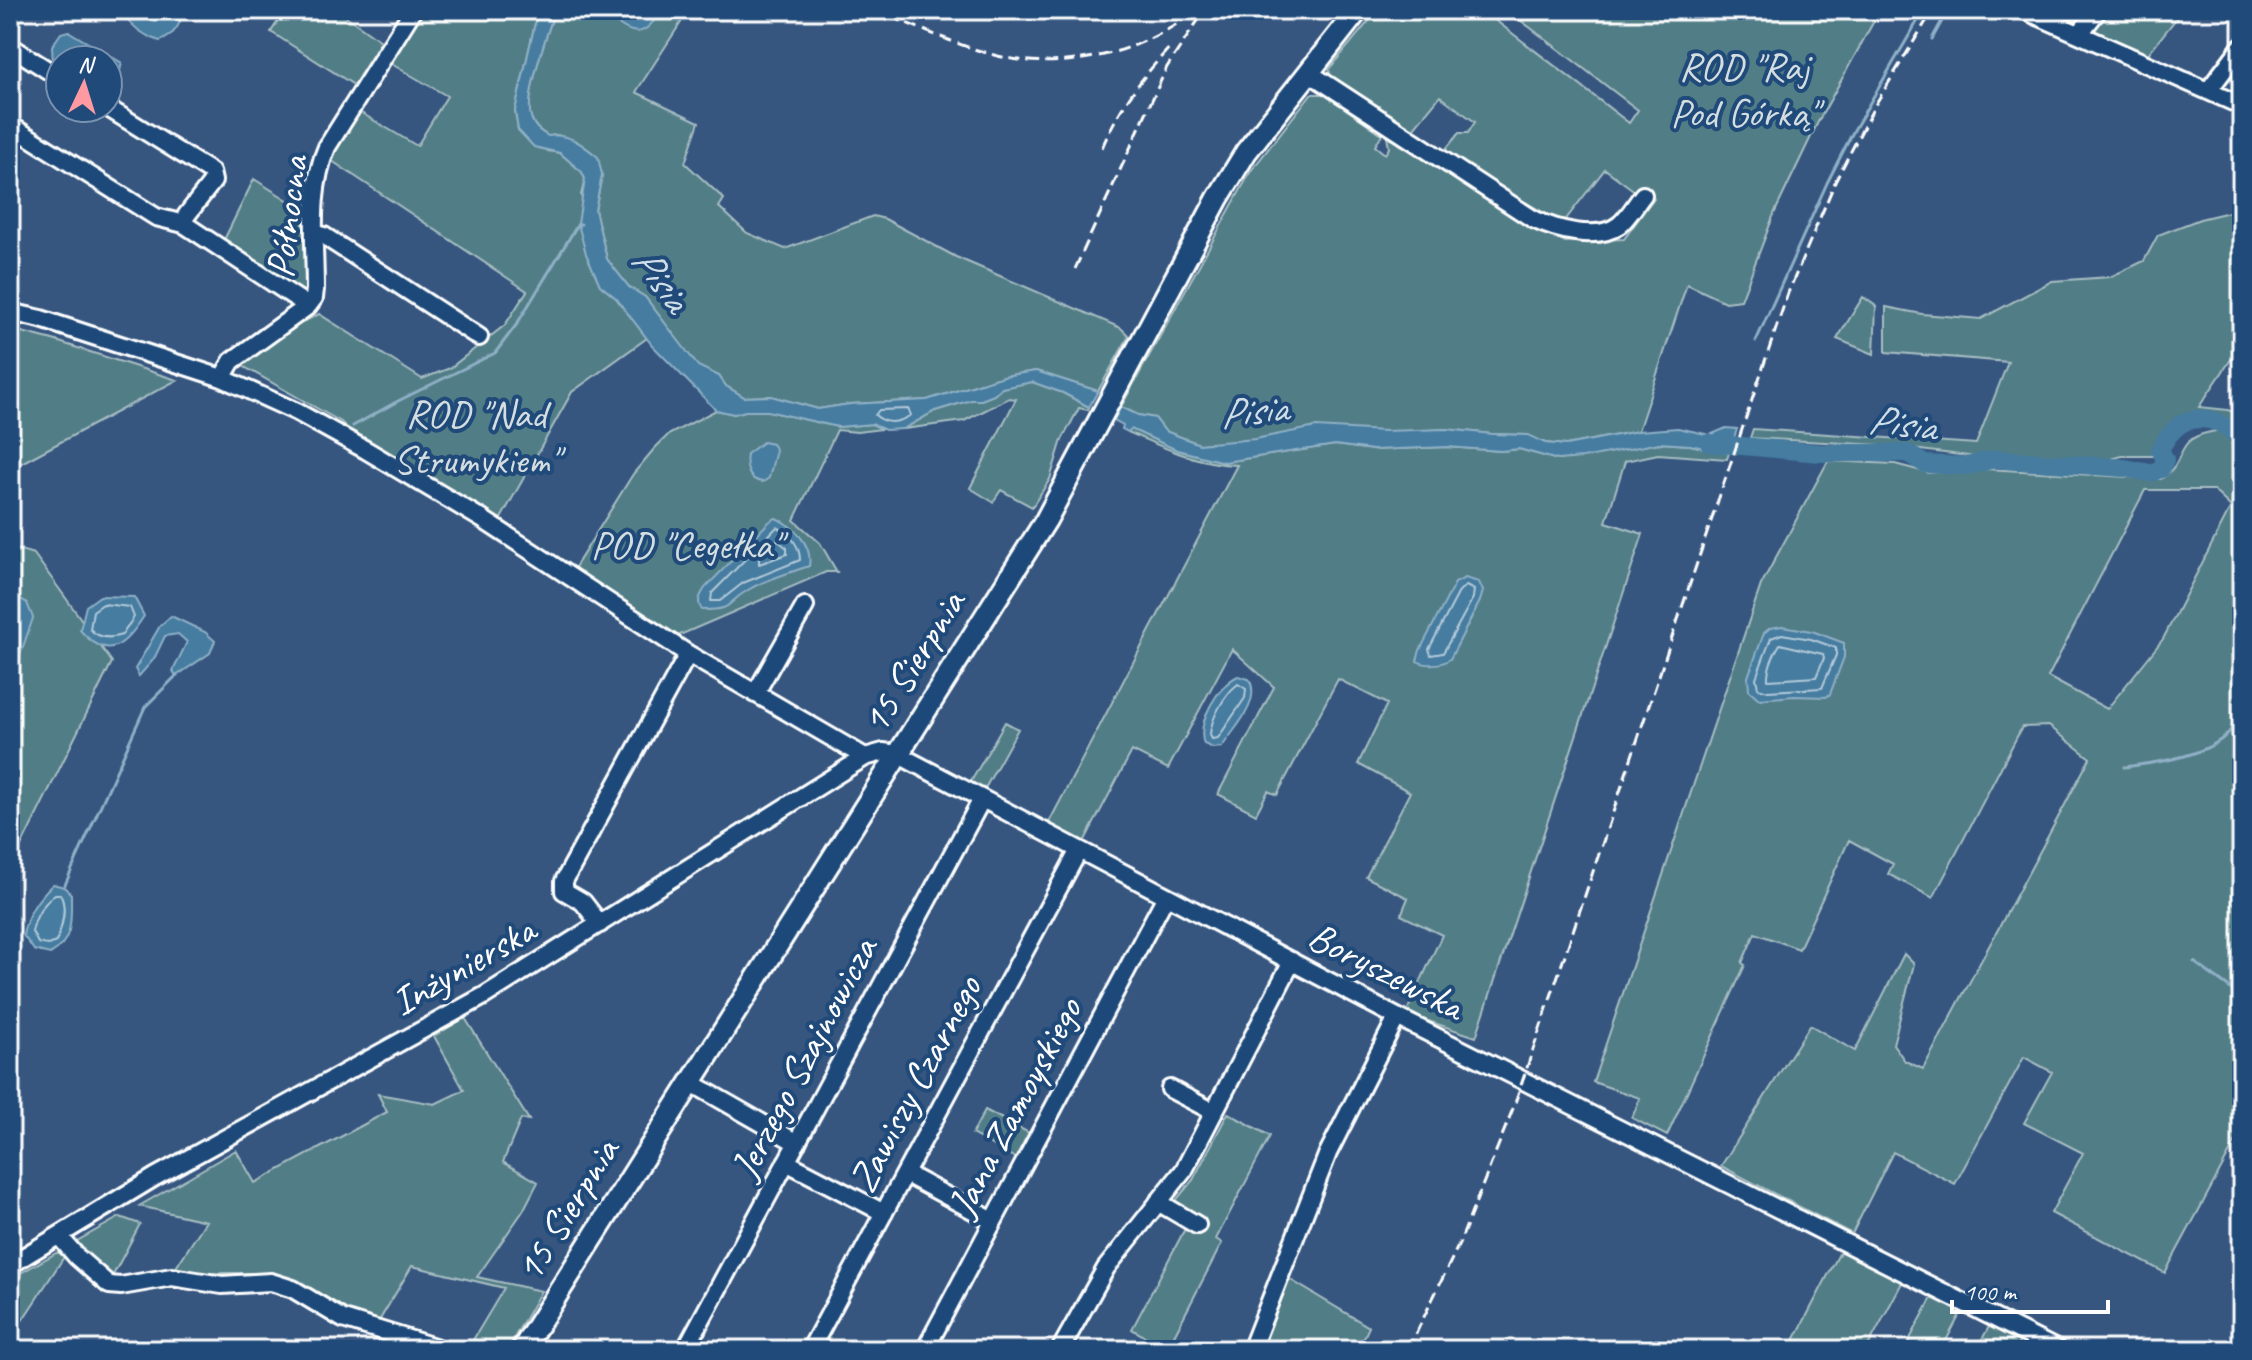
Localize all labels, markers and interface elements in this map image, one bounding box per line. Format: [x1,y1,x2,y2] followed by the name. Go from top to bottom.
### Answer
[1671,42,1825,138] park label: ROD "Raj Pod Górką"
[44,44,124,124] north arrow
[78,51,96,80] text: N
[255,151,320,281] street label: Północna
[620,236,705,326] water label: Pisia
[1217,381,1294,441] water label: Pisia
[393,389,566,485] park label: ROD "Nad Strumykiem"
[1865,393,1943,454] water label: Pisia
[591,520,789,570] park label: POD "Cegełka"
[850,579,978,743] street label: 15 Sierpnia
[382,903,547,1027] street label: Inżynierska
[1300,911,1475,1033] street label: Boryszewska
[719,927,890,1189] street label: Jerzego Szajnowicza
[837,966,994,1201] street label: Zawiszy Czarnego
[936,988,1094,1226] street label: Jana Zamoyskiego
[504,1127,632,1291] street label: 15 Sierpnia
[1952,1264,2108,1314] scale bar
[1964,1277,2018,1307] text: 100 m

